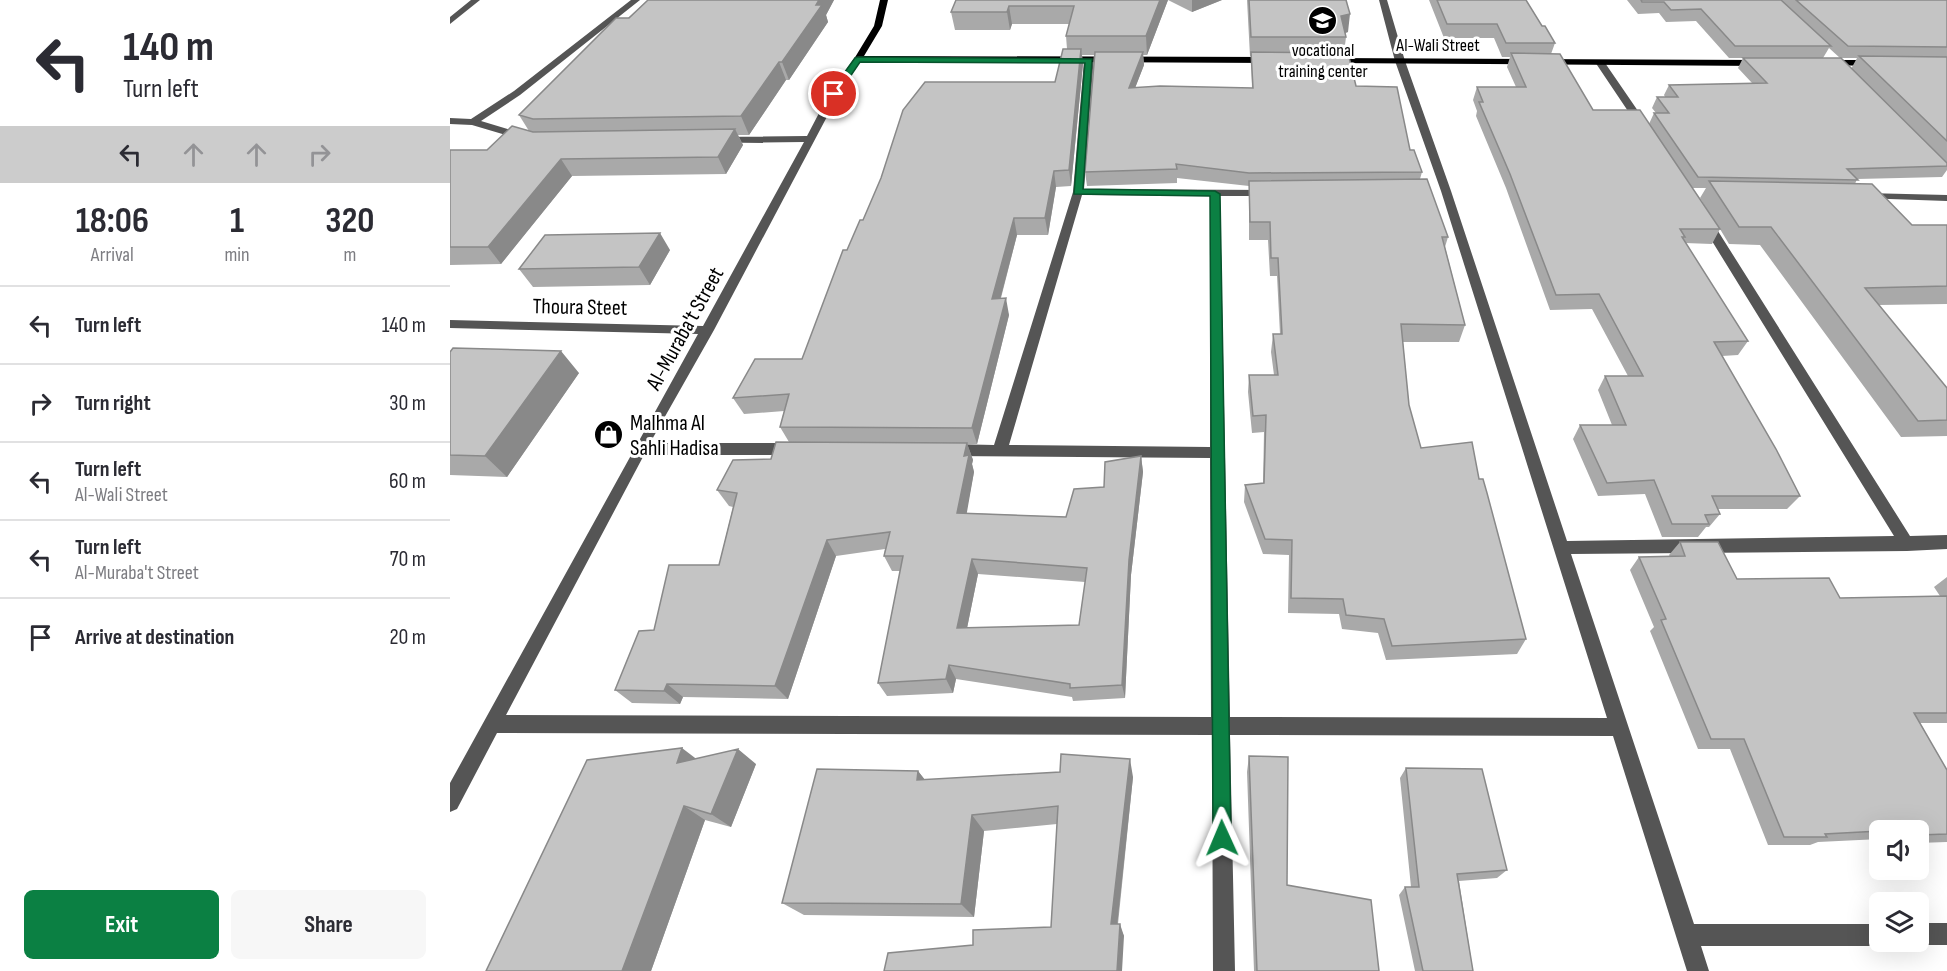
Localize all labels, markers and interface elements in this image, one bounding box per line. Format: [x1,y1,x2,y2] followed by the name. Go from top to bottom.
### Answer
[1307,5,1339,37] school or university icon: vocational training center
[123,22,214,73] text: 140 m
[24,24,102,102] icon: left
[1395,35,1480,56] street label: Al-Wali Street
[1278,40,1368,82] place label: vocational training center
[808,68,859,119] pin
[123,73,199,105] text: Turn left
[817,77,850,110] icon: arrive
[114,138,147,171] icon: left
[177,138,210,171] icon: ahead
[240,138,273,171] icon: ahead
[303,138,336,171] icon: right
[76,200,149,243] text: 18:06
[230,200,244,243] text: 1
[325,200,374,243] text: 320
[91,243,134,267] text: Arrival
[225,243,250,267] text: min
[343,243,356,267] text: m
[640,262,730,396] street label: Al-Muraba't Street
[532,293,628,322] street label: Thoura Steet
[24,309,57,342] icon: left
[75,312,141,339] text: Turn left
[382,312,426,339] text: 140 m
[24,387,57,420] icon: right
[75,390,151,417] text: Turn right
[389,390,426,417] text: 30 m
[630,410,719,462] place label: Malhma Al Sahli Hadisa
[593,419,625,451] shop icon: Malhma Al Sahli Hadisa
[75,456,141,483] text: Turn left
[24,465,57,498] icon: left
[389,468,426,495] text: 60 m
[75,483,168,507] text: Al-Wali Street
[75,534,141,561] text: Turn left
[24,543,57,576] icon: left
[390,546,426,573] text: 70 m
[75,561,199,585] text: Al-Muraba't Street
[24,621,57,654] icon: arrive
[75,624,234,651] text: Arrive at destination
[390,624,426,651] text: 20 m
[1190,806,1254,870] position arrow
[1869,820,1929,952] map controls
[1869,820,1929,880] button: sound
[24,890,219,959] button: Exit
[231,890,426,959] button: Share
[1869,892,1929,952] button: layers

